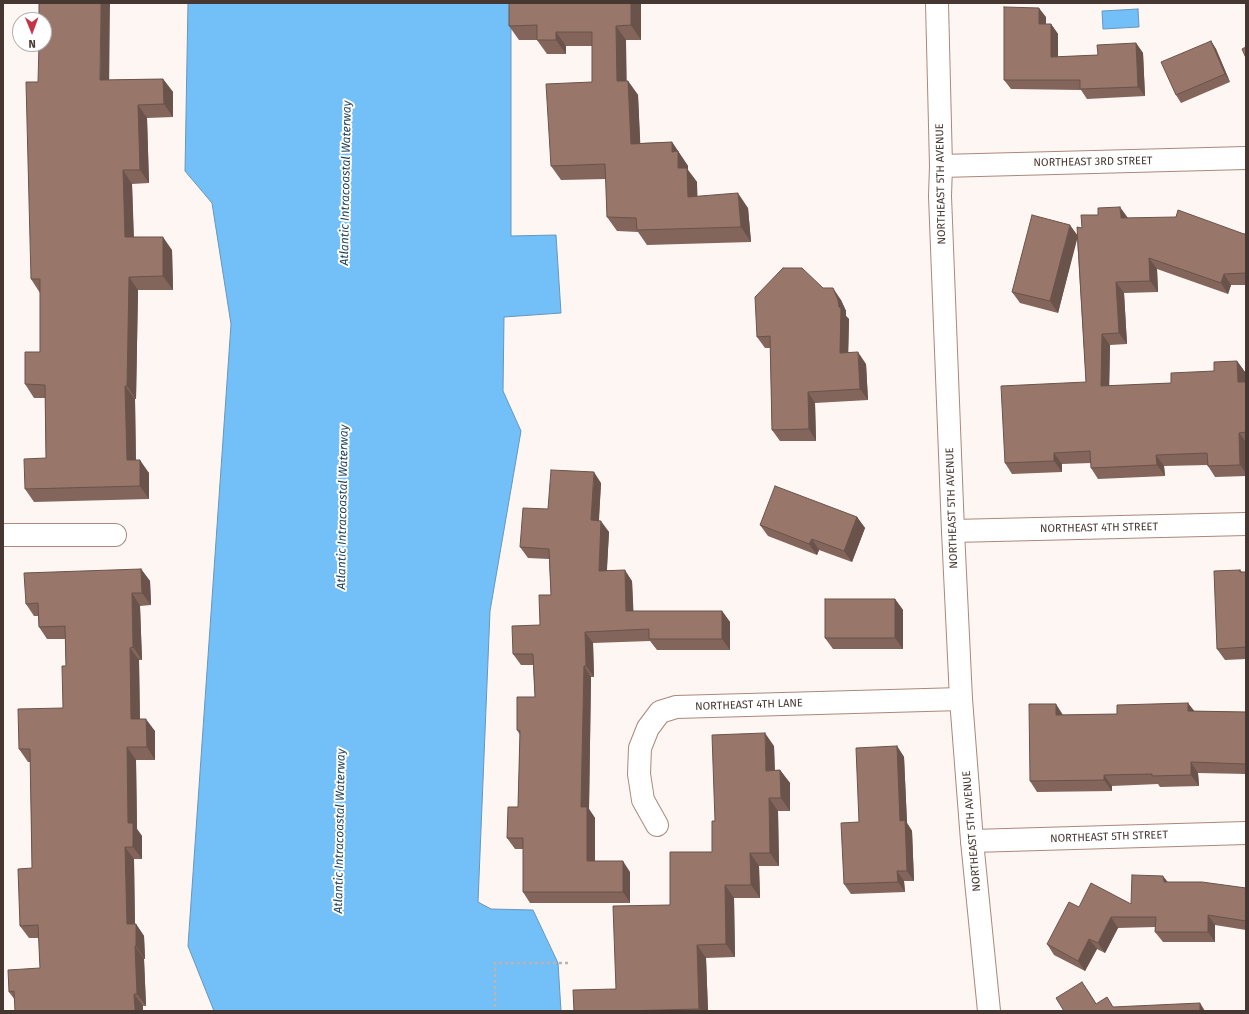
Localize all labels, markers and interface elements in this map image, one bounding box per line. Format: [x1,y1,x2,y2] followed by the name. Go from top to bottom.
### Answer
[12,12,52,52] north arrow
[28,37,36,50] text: N
[337,100,355,266] water label: Atlantic Intracoastal Waterway
[933,123,949,245] street label: NORTHEAST 5TH AVENUE
[1033,154,1153,170] street label: NORTHEAST 3RD STREET
[334,424,352,590] water label: Atlantic Intracoastal Waterway
[943,447,961,569] street label: NORTHEAST 5TH AVENUE
[1040,520,1158,536] street label: NORTHEAST 4TH STREET
[695,697,803,713] street label: NORTHEAST 4TH LANE
[331,748,349,914] water label: Atlantic Intracoastal Waterway
[960,770,984,892] street label: NORTHEAST 5TH AVENUE
[1050,828,1168,846] street label: NORTHEAST 5TH STREET

